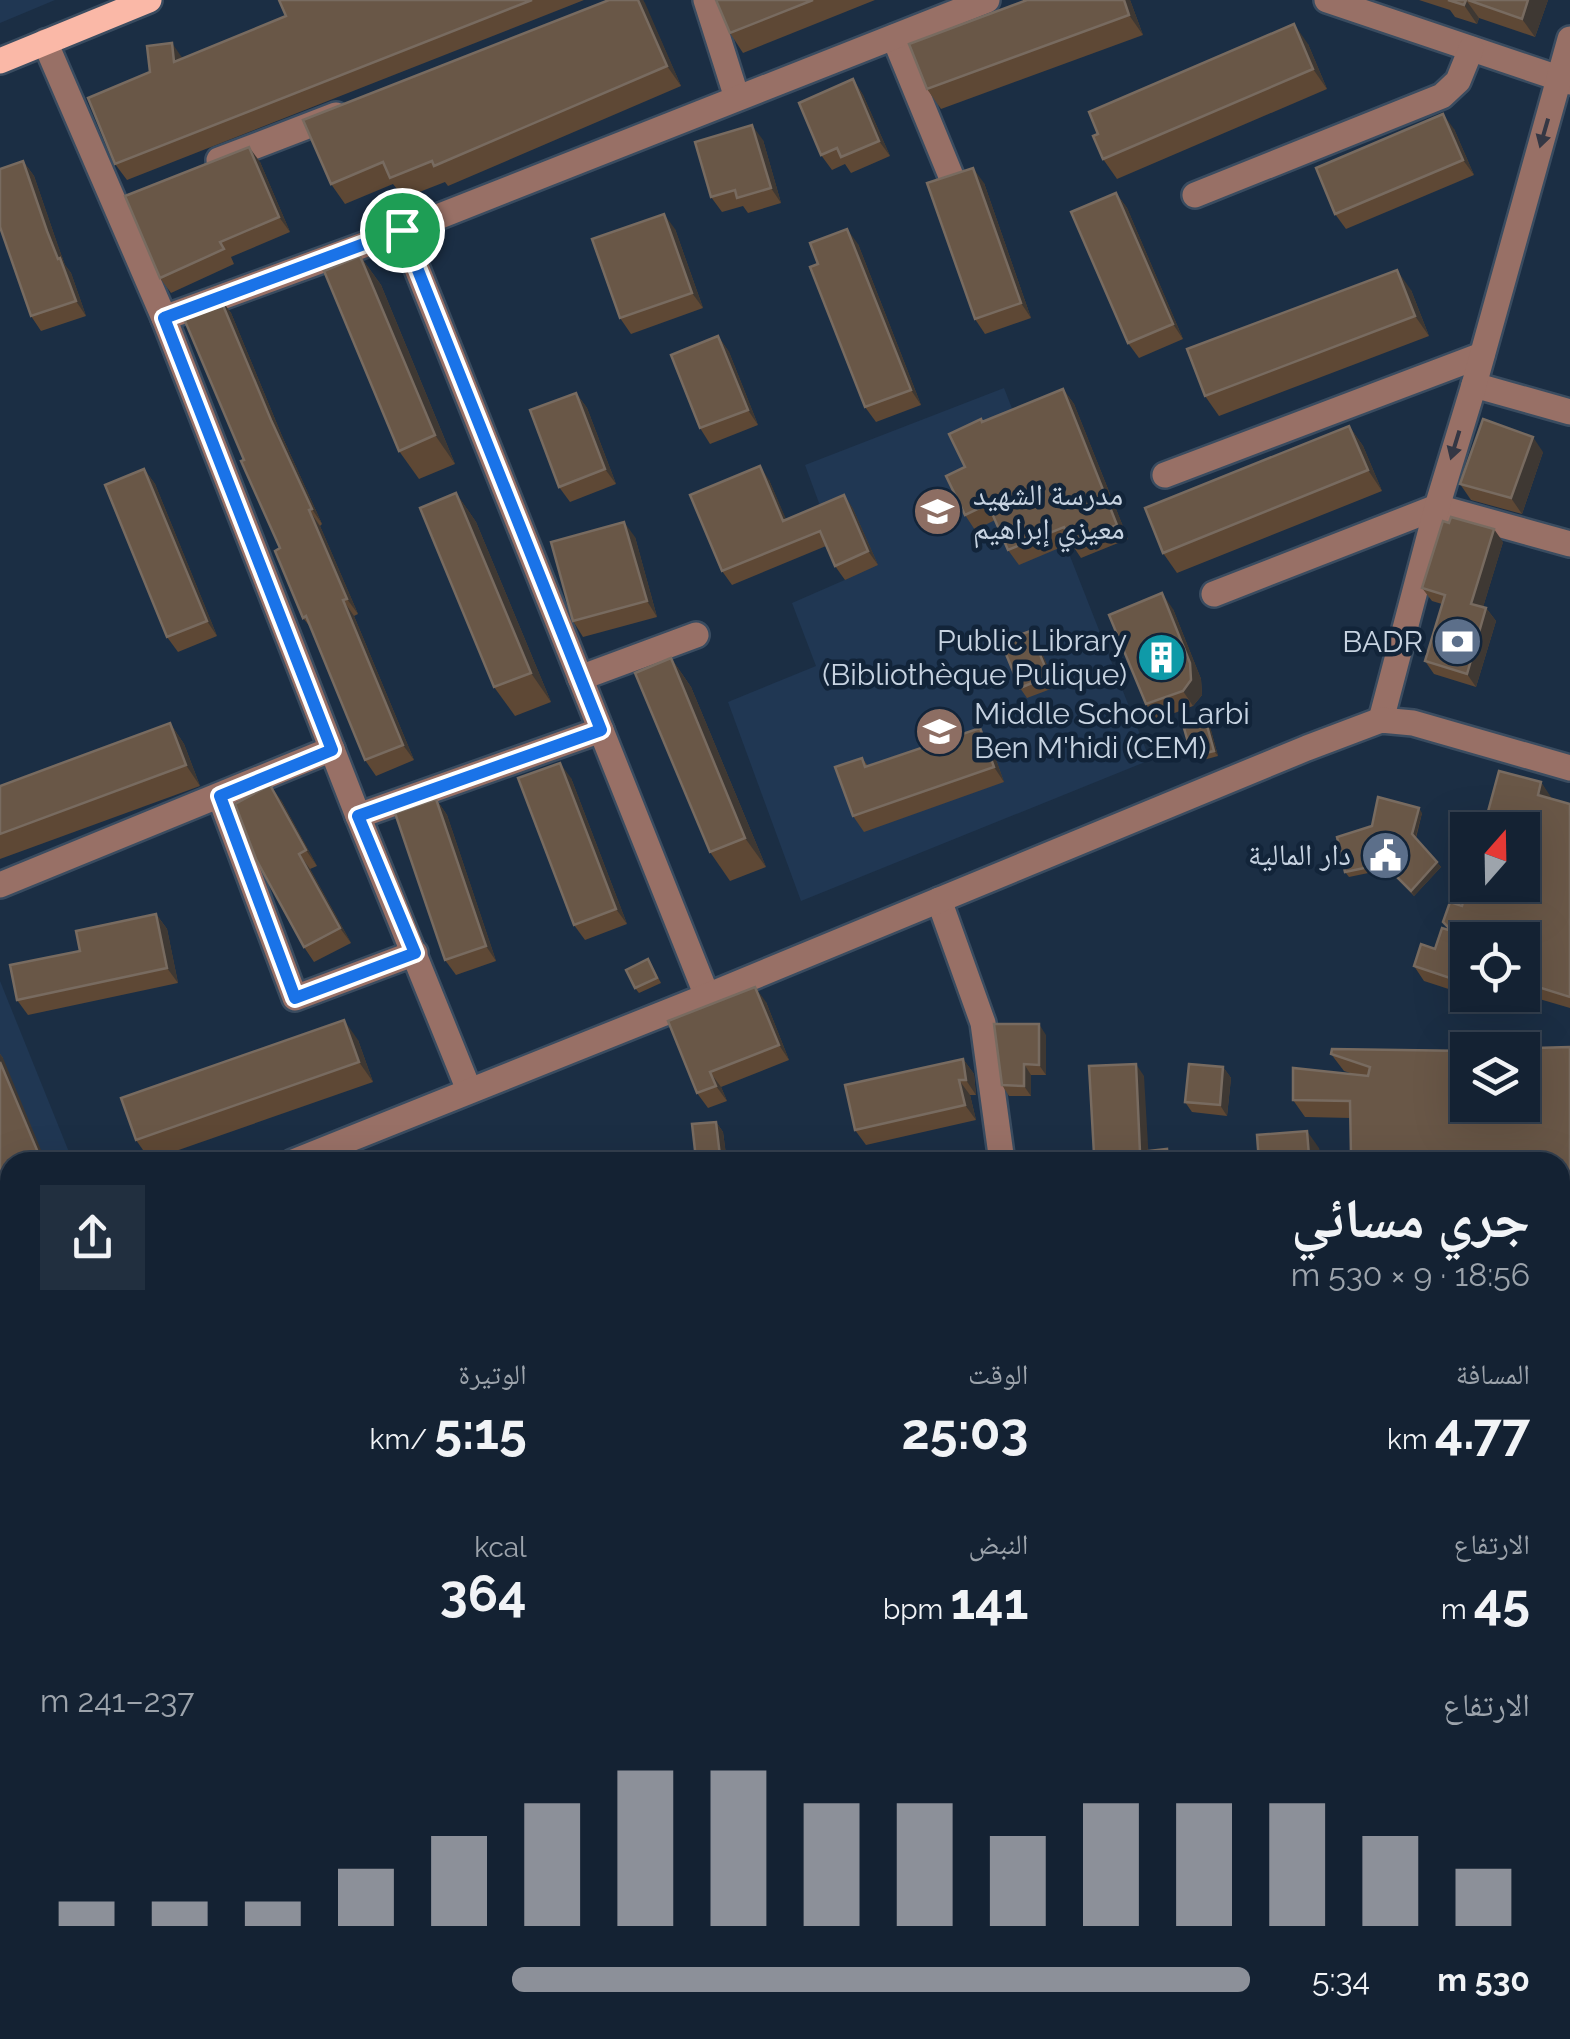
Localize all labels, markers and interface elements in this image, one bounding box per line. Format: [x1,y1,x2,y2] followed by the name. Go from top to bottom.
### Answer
[1536,118,1551,149] one-way arrow
[360,188,445,273] pin
[375,203,430,258] icon: arrive
[1447,431,1462,461] one-way arrow
[973,477,1125,553] place label: مدرسة الشهيد معيزي إبراهيم
[912,486,964,538] school or university icon: مدرسة الشهيد معيزي إبراهيم
[1432,616,1484,668] bank icon: BADR
[822,623,1127,692] place label: Public Library (Bibliothèque Pulique)
[1342,624,1423,659] place label: BADR
[1136,632,1188,684] building icon: Public Library (Bibliothèque Pulique)
[974,696,1250,765] place label: Middle School Larbi Ben M'hidi (CEM)
[913,705,965,757] school or university icon: Middle School Larbi Ben M'hidi (CEM)
[1450,812,1540,902] north arrow
[1450,812,1540,1122] map controls
[1360,829,1412,881] public building icon: دار المالية
[1248,837,1351,872] place label: دار المالية
[1450,922,1540,1012] button: locate
[1450,1032,1540,1122] button: layers
[40,1185,145,1290] button: share
[1291,1186,1530,1251] text: جري مسائي
[1291,1256,1530,1293] text: 18:56 · 9 × 530 m
[459,1358,527,1391] text: الوتيرة
[968,1358,1028,1391] text: الوقت
[1456,1358,1530,1391] text: المسافة
[434,1402,527,1461] text: 5:15
[901,1402,1028,1461] text: 25:03
[1435,1402,1530,1461] text: 4.77
[370,1423,434,1456] text: /km
[1387,1423,1435,1456] text: km
[969,1528,1028,1561] text: النبض
[1454,1528,1530,1561] text: الارتفاع
[474,1531,527,1564] text: kcal
[440,1564,527,1623] text: 364
[950,1572,1028,1631] text: 141
[1474,1572,1530,1631] text: 45
[883,1593,950,1626] text: bpm
[1441,1593,1474,1626] text: m
[40,1682,194,1719] text: 237–241 m
[1443,1686,1530,1723] text: الارتفاع
[1312,1961,1370,1998] text: 5:34
[1437,1961,1530,1998] text: 530 m

